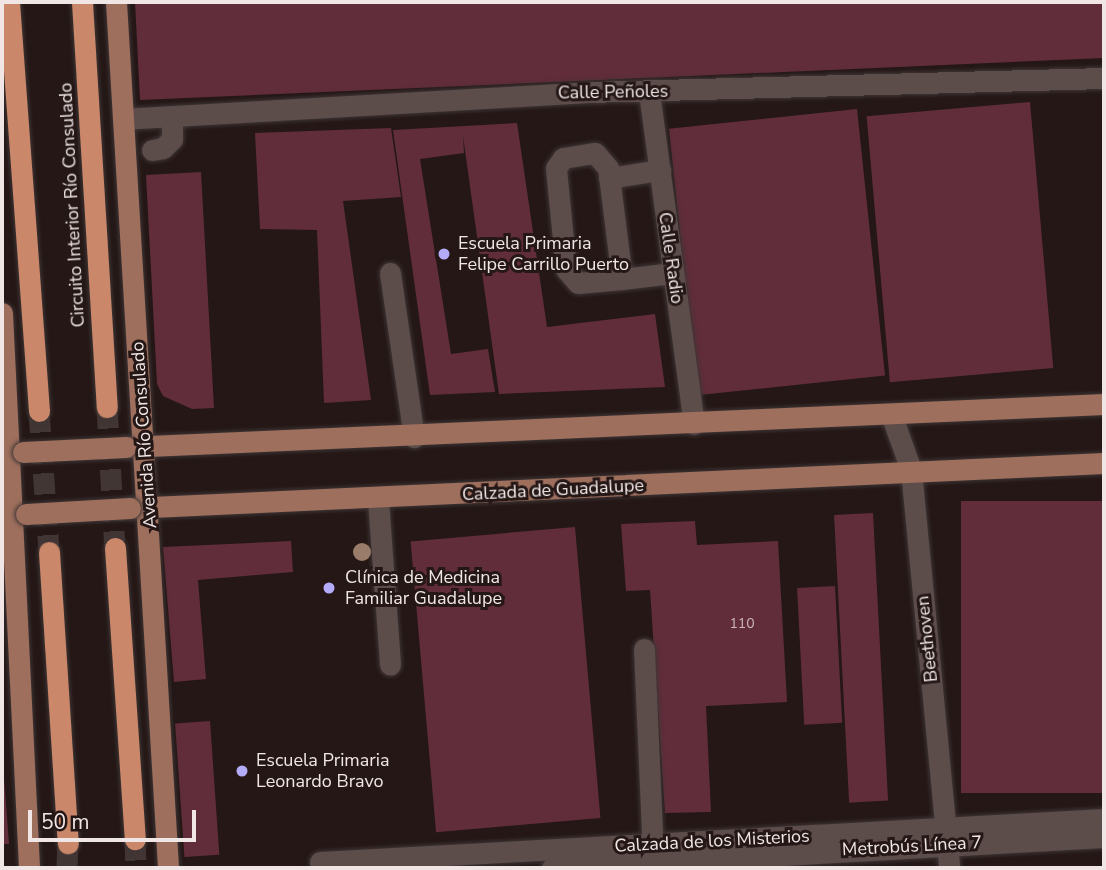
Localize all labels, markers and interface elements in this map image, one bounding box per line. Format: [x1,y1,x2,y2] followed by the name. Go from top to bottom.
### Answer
[558,80,668,104] street label: Calle Peñoles
[55,82,89,328] street label: Circuito Interior Río Consulado
[654,211,688,305] street label: Calle Radio
[458,233,629,276] place label: Escuela Primaria Felipe Carrillo Puerto
[436,246,452,262] marker: Escuela Primaria Felipe Carrillo Puerto
[127,341,161,529] street label: Avenida Río Consulado
[462,474,644,506] street label: Calzada de Guadalupe
[345,567,502,610] place label: Clínica de Medicina Familiar Guadalupe
[319,578,339,598] marker: Clínica de Medicina Familiar Guadalupe
[912,595,942,683] street label: Beethoven
[729,616,755,632] house number: 110
[256,750,389,792] place label: Escuela Primaria Leonardo Bravo
[234,763,250,779] marker: Escuela Primaria Leonardo Bravo
[32,796,200,840] scale bar
[41,808,90,836] text: 50 m
[614,825,810,857] street label: Calzada de los Misterios
[841,832,983,860] street label: Metrobús Línea 7

